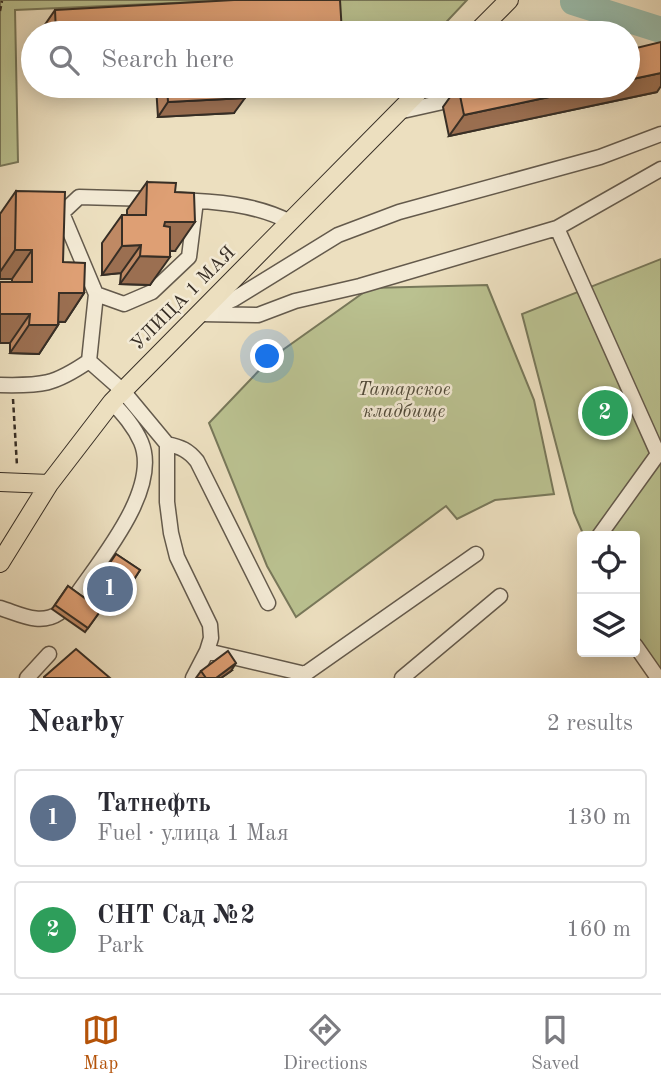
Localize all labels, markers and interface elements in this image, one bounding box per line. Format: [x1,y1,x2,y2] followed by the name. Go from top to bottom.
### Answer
[21,21,640,98] search box
[45,41,83,79] icon: search
[101,47,234,73] text: Search here
[128,243,240,355] street label: УЛИЦА 1 МАЯ
[250,339,284,373] your location
[358,381,451,422] park label: Татарское кладбище
[582,387,628,439] pin: 2
[577,531,640,657] map controls
[577,531,640,594] button: locate
[87,563,133,615] pin: 1
[577,594,640,657] button: layers
[28,708,125,738] text: Nearby
[547,712,633,735] text: 2 results
[97,791,211,817] text: Татнефть
[46,806,60,829] text: 1
[566,806,631,829] text: 130 m
[97,822,289,845] text: Fuel · улица 1 Мая
[97,903,255,929] text: СНТ Сад №2
[46,918,60,941] text: 2
[566,918,631,941] text: 160 m
[97,934,144,957] text: Park
[82,1011,120,1076] tab: Map
[283,1011,368,1076] tab: Directions
[531,1011,579,1076] tab: Saved

